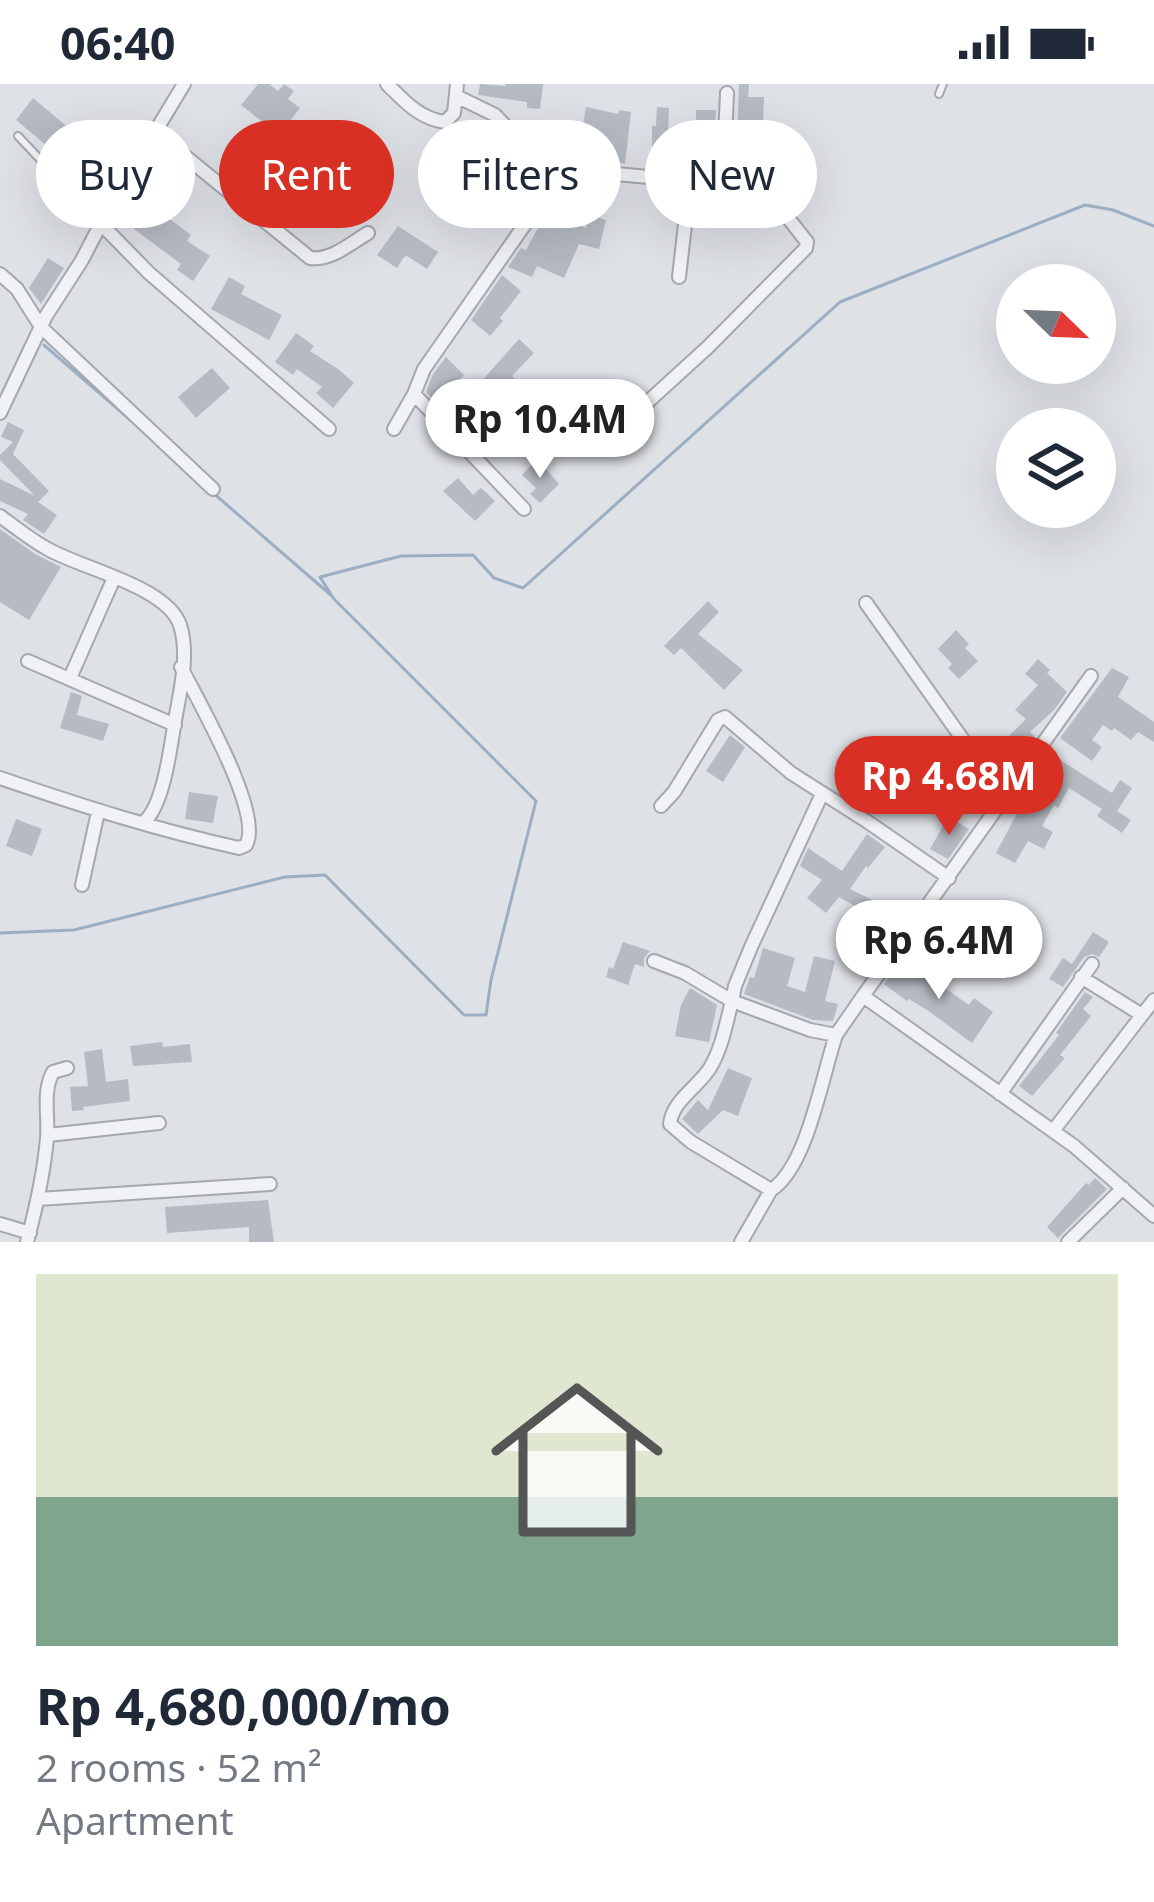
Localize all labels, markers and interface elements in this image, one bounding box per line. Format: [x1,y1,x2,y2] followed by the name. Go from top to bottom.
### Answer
[60,12,176,73] text: 06:40
[36,120,195,228] chip: Buy
[219,120,394,228] chip: Rent
[418,120,621,228] chip: Filters
[645,120,817,228] chip: New
[996,264,1116,384] north arrow
[996,264,1116,528] map controls
[416,379,664,481] pin: Rp 10.4M
[452,391,628,444] text: Rp 10.4M
[996,408,1116,528] button: layers
[825,736,1073,838] pin: Rp 4.68M
[861,748,1037,801] text: Rp 4.68M
[828,900,1050,1002] pin: Rp 6.4M
[863,912,1015,965] text: Rp 6.4M
[469,1352,685,1568] icon: home
[36,1670,451,1740] text: Rp 4,680,000/mo
[36,1740,322,1793] text: 2 rooms · 52 m²
[36,1793,234,1846] text: Apartment

